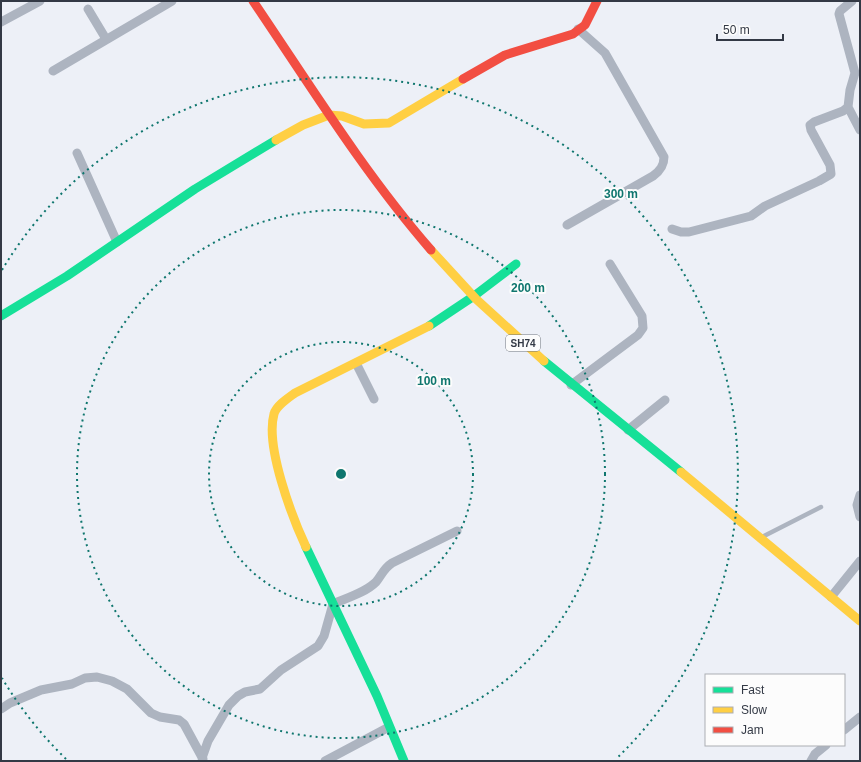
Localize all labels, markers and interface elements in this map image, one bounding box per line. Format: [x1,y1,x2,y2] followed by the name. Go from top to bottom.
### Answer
[717,16,783,42] scale bar
[723,23,750,37] text: 50 m
[604,187,638,201] text: 300 m
[511,281,545,295] text: 200 m
[506,335,540,351] road number: SH74
[417,374,451,388] text: 100 m
[334,467,348,481] centre of rings
[705,674,845,746] legend
[741,683,765,697] text: Fast
[741,703,767,717] text: Slow
[741,723,764,737] text: Jam

